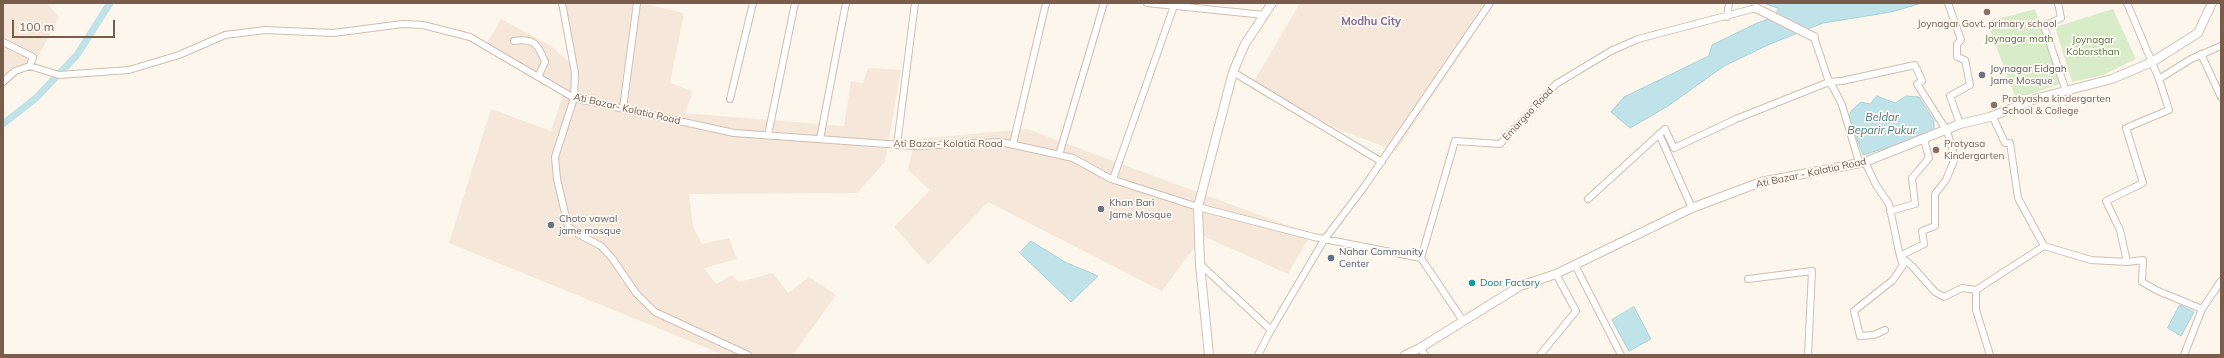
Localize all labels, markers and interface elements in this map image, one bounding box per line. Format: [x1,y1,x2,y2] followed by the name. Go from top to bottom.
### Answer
[1982,7,1992,17] marker: Joynagar Govt. primary school
[14,12,117,38] scale bar
[1341,15,1401,29] district label: Modhu City
[1917,18,2057,30] place label: Joynagar Govt. primary school
[19,19,54,34] text: 100 m
[1985,33,2053,45] park label: Joynagar math
[2066,34,2120,58] park label: Joynagar Koborsthan
[1990,63,2067,86] place label: Joynagar Eidgah Jame Mosque
[1977,70,1987,80] marker: Joynagar Eidgah Jame Mosque
[1500,85,1556,143] street label: Emargao Road
[572,91,682,127] street label: Ati Bazar- Kolatia Road
[2002,93,2111,116] place label: Protyasha kindergarten School & College
[1989,100,1999,110] marker: Protyasha kindergarten School & College
[1847,111,1917,137] water label: Beldar Beparir Pukur
[893,138,1003,150] street label: Ati Bazar- Kolatia Road
[1944,138,2004,162] place label: Protyasa Kindergarten
[1931,145,1941,155] marker: Protyasa Kindergarten
[1755,155,1867,191] street label: Ati Bazar - Kalatia Road
[1109,197,1172,220] place label: Khan Bari Jame Mosque
[1096,204,1106,214] marker: Khan Bari Jame Mosque
[559,213,621,236] place label: Choto vawal jame mosque
[546,220,556,230] marker: Choto vawal jame mosque
[1339,246,1423,270] place label: Nahar Community Center
[1326,253,1336,263] marker: Nahar Community Center
[1480,277,1540,289] place label: Door Factory
[1467,278,1477,288] marker: Door Factory

